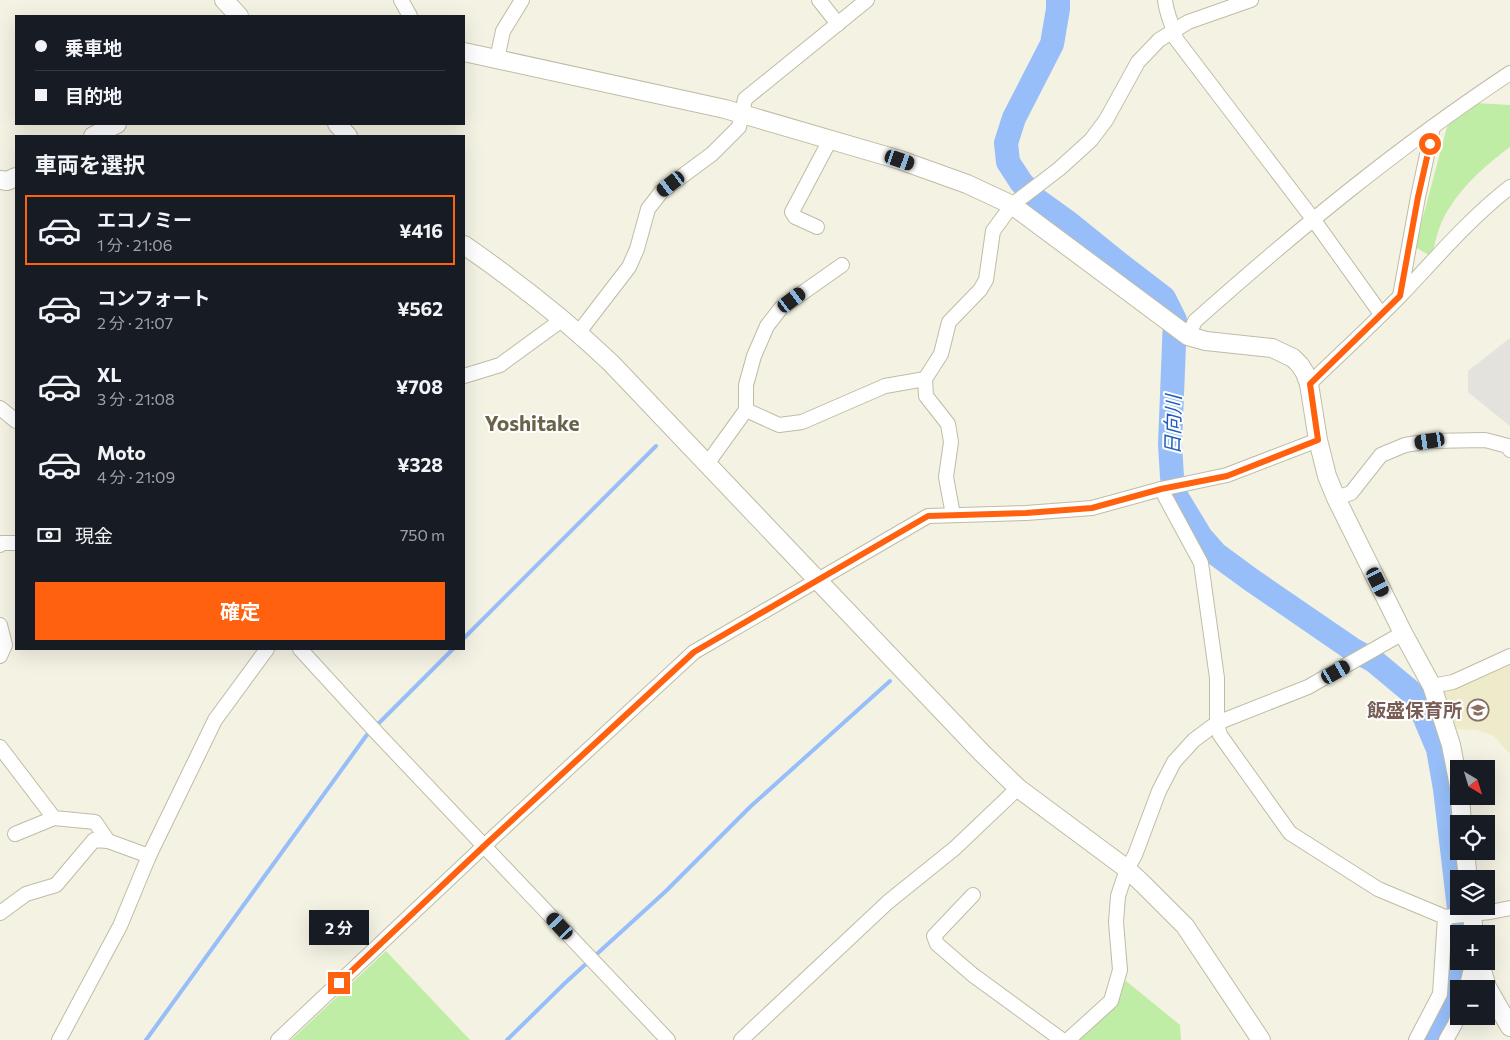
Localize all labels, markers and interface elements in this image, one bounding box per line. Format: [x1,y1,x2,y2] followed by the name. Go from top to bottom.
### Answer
[65,36,122,59] text: 乗車地
[65,84,122,107] text: 目的地
[1419,133,1441,155] route start
[883,148,916,172] car
[35,151,145,178] text: 車両を選択
[654,169,687,199] car
[37,208,82,253] icon: car
[97,208,192,231] text: エコノミー
[399,219,443,242] text: ¥416
[97,235,172,254] text: 1 分 · 21:06
[775,285,808,315] car
[37,286,82,331] icon: car
[97,286,210,309] text: コンフォート
[397,297,443,320] text: ¥562
[97,313,173,332] text: 2 分 · 21:07
[97,363,122,386] text: XL
[37,364,82,409] icon: car
[396,375,443,398] text: ¥708
[97,389,175,408] text: 3 分 · 21:08
[1159,393,1185,455] water label: 日向川
[485,410,579,435] district label: Yoshitake
[1414,431,1445,451] car
[97,441,146,464] text: Moto
[37,442,82,487] icon: car
[397,453,443,476] text: ¥328
[97,467,175,486] text: 4 分 · 21:09
[35,521,63,549] icon: cash
[75,524,113,547] text: 現金
[400,525,445,544] text: 750 m
[1364,565,1391,599] car
[35,582,445,640] button: 確定
[1319,658,1352,686] car
[1367,698,1462,721] place label: 飯盛保育所
[1466,698,1490,722] school or university icon: 飯盛保育所
[1450,760,1495,805] north arrow
[1450,760,1495,1025] map controls
[1450,815,1495,860] button: locate
[1450,870,1495,915] button: layers
[309,910,369,946] callout: 2 分
[544,910,575,942] car
[325,918,353,937] text: 2 分
[1450,925,1495,970] button: +
[328,972,350,994] route end
[1450,980,1495,1025] button: −

